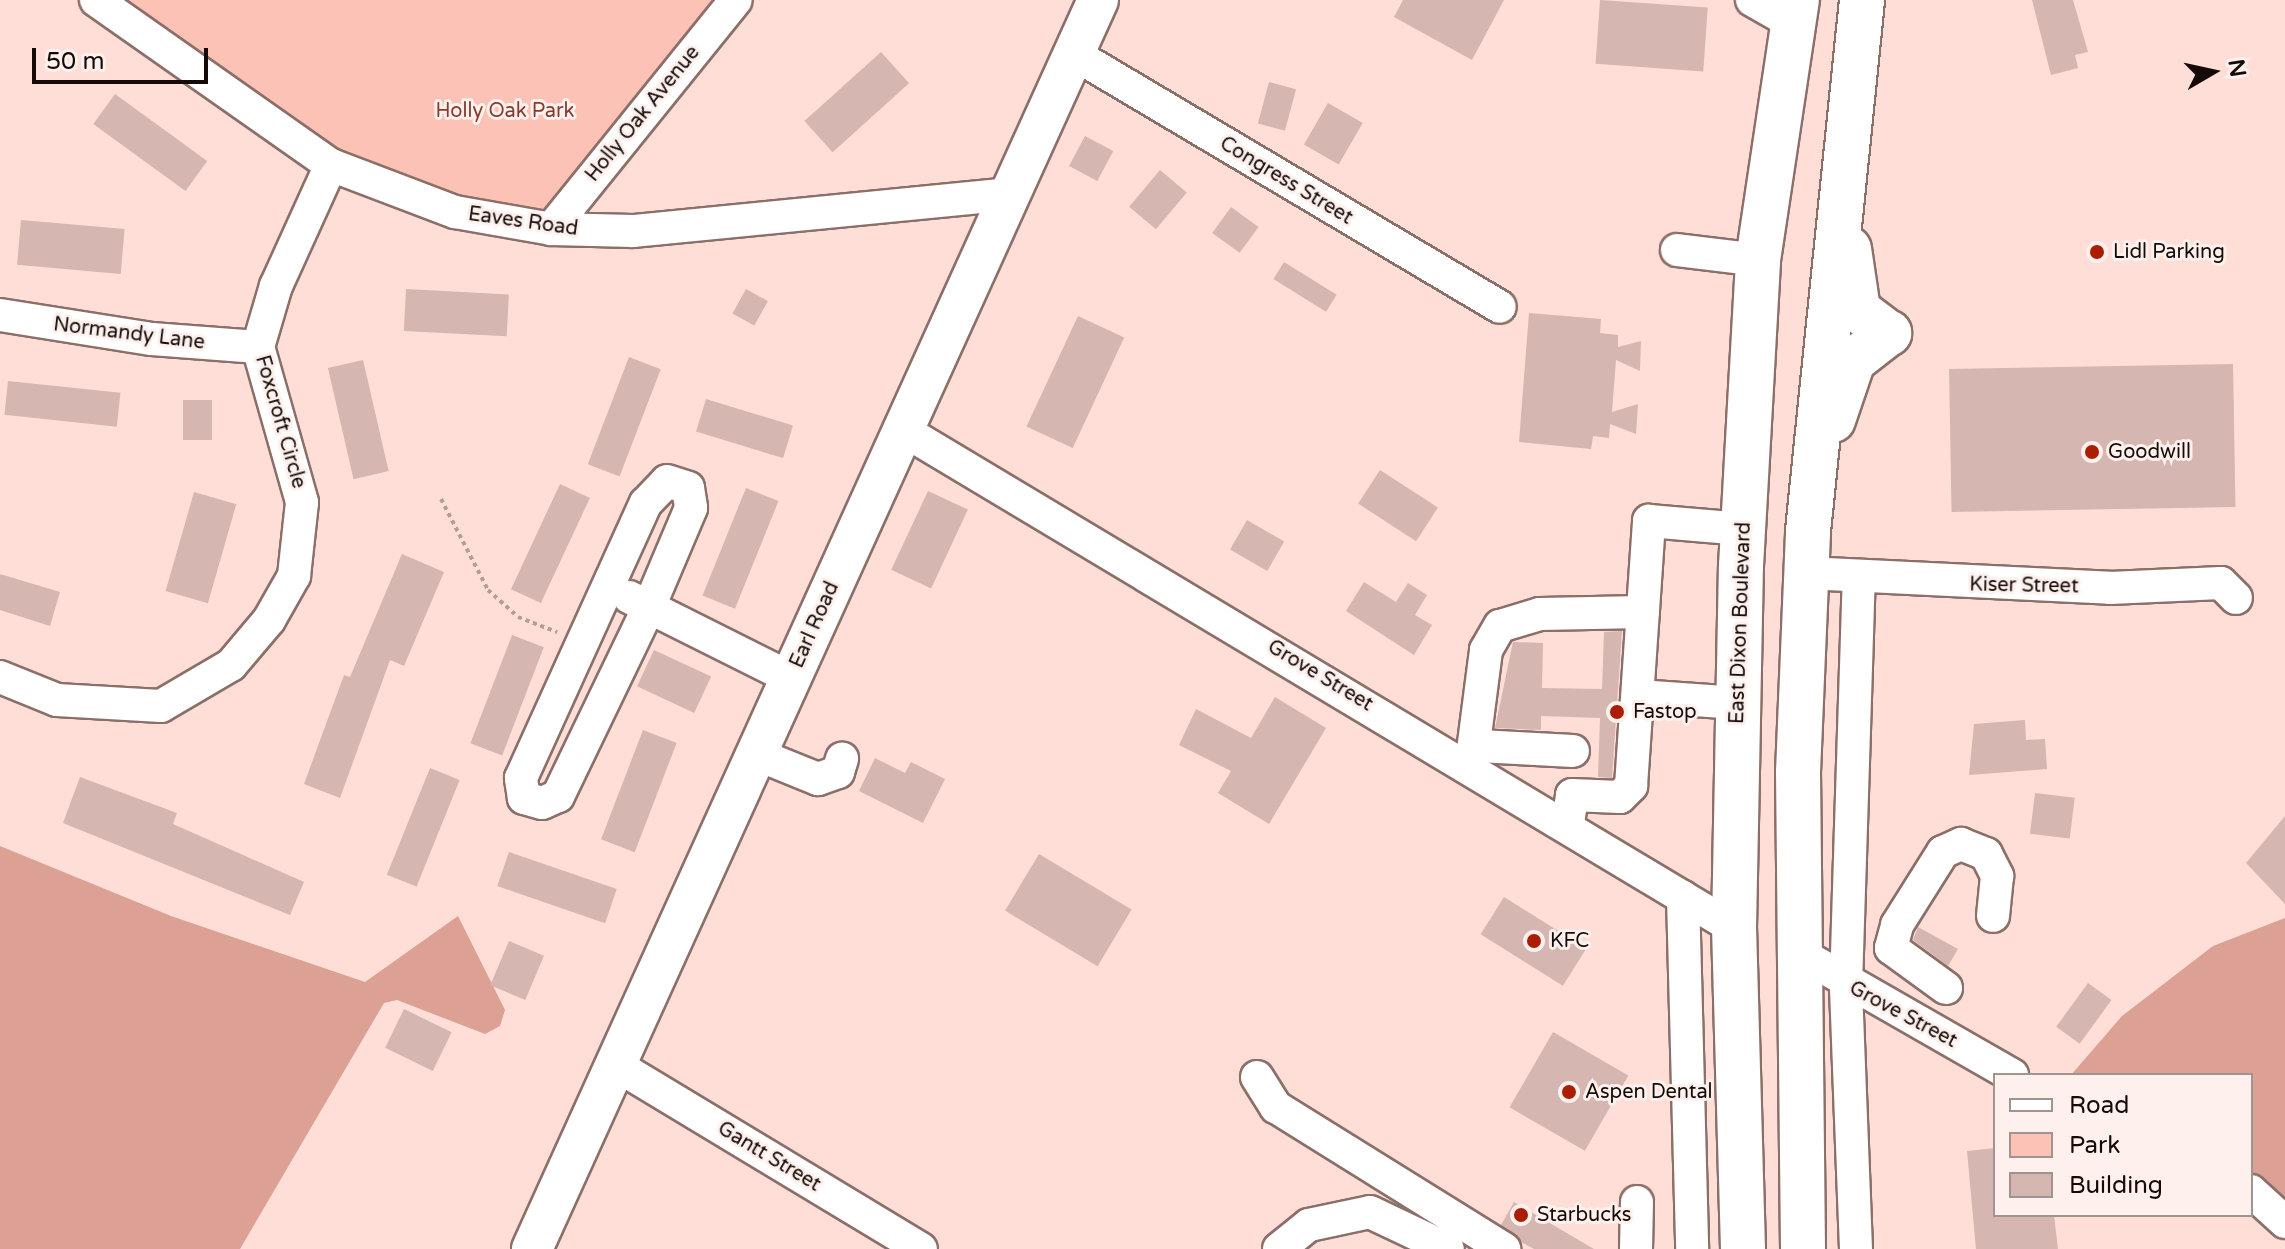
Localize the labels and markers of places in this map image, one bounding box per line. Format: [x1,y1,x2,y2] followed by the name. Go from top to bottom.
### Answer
[2113,240,2225,264] place label: Lidl Parking
[2088,243,2106,261] marker: Lidl Parking
[2108,440,2191,464] place label: Goodwill
[2083,443,2101,461] marker: Goodwill
[1633,700,1697,724] place label: Fastop
[1608,703,1626,721] marker: Fastop
[1550,929,1589,953] place label: KFC
[1525,932,1543,950] marker: KFC
[1585,1080,1713,1104] place label: Aspen Dental
[1560,1083,1578,1101] marker: Aspen Dental
[1537,1203,1631,1227] place label: Starbucks
[1512,1206,1530,1224] marker: Starbucks

